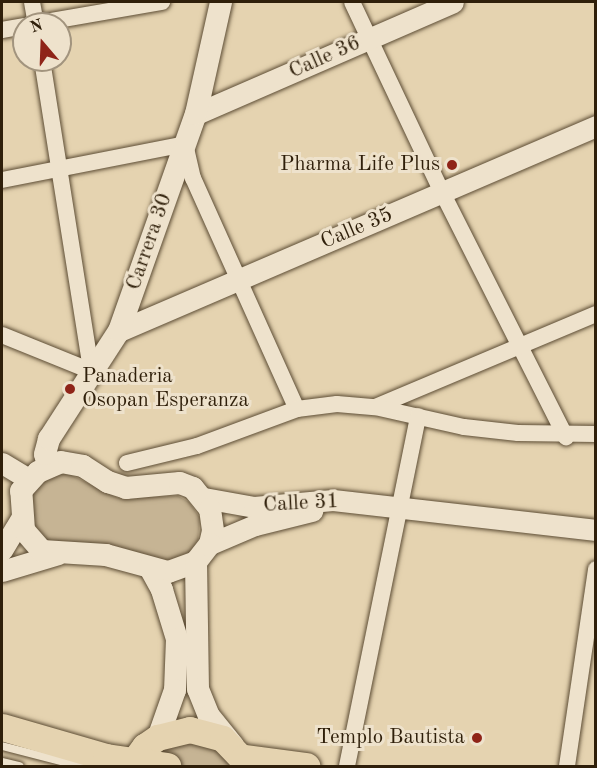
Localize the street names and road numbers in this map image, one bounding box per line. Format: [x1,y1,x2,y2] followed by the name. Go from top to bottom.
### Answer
[285,31,365,85] street label: Calle 36
[122,190,178,294] street label: Carrera 30
[317,203,397,255] street label: Calle 35
[263,489,339,519] street label: Calle 31

